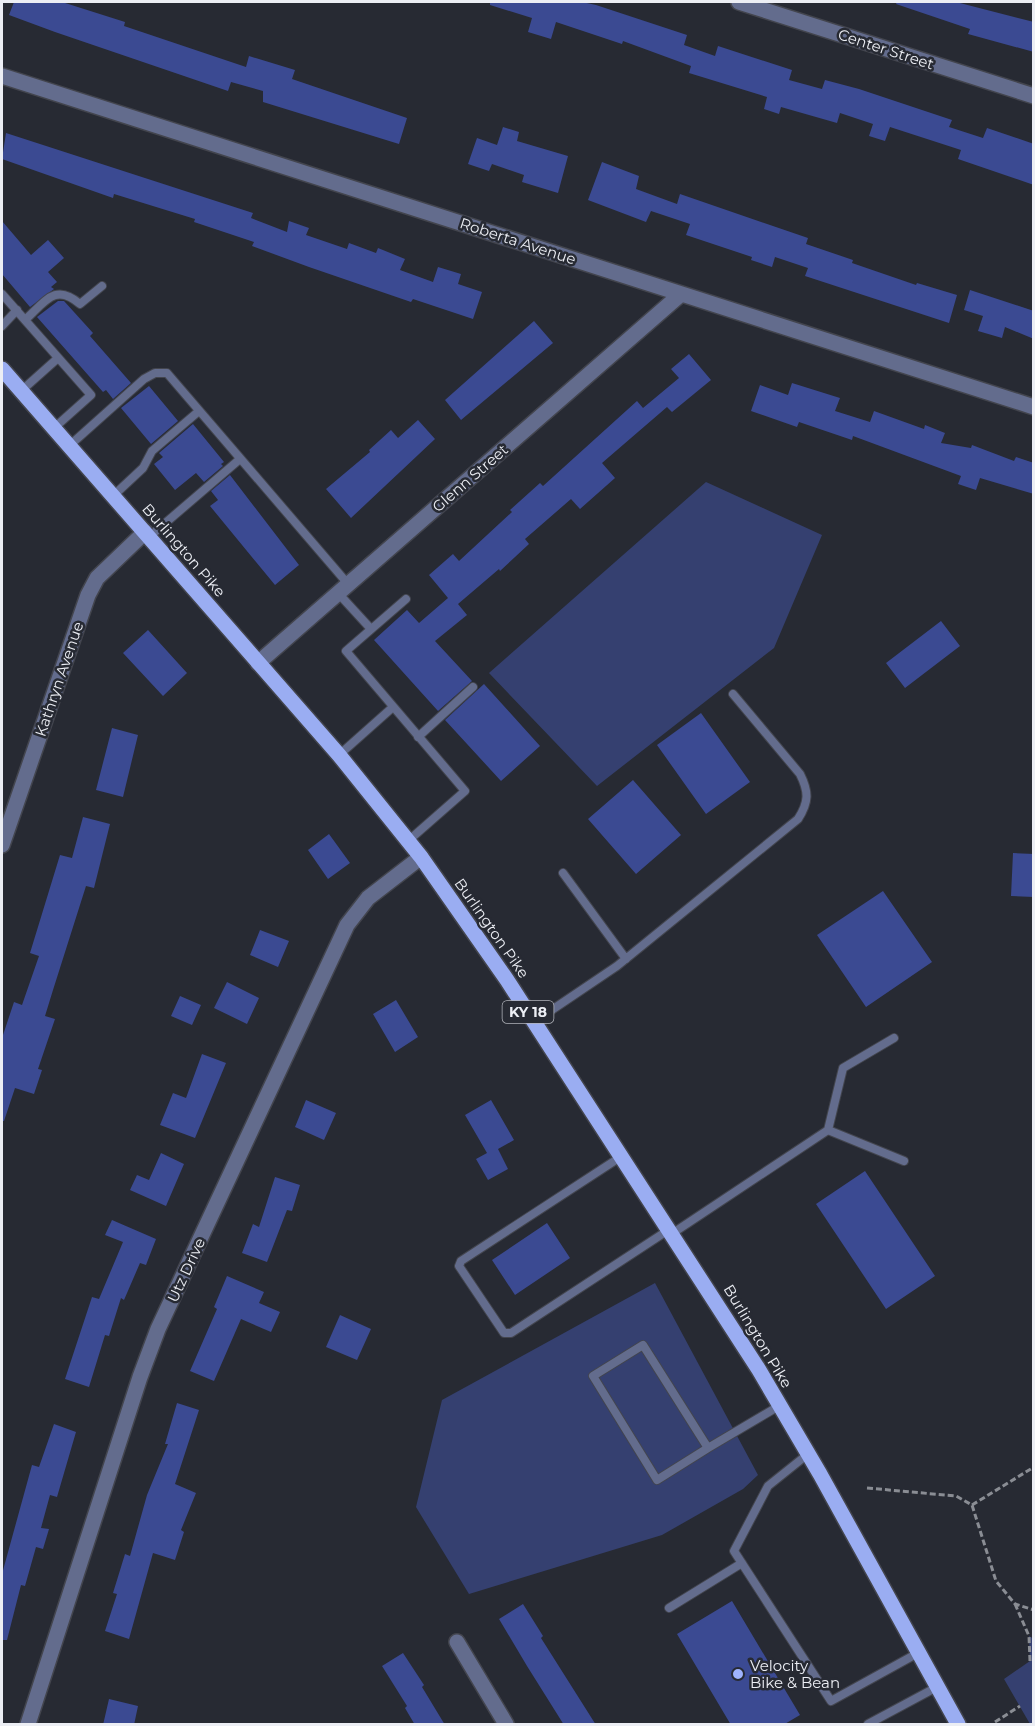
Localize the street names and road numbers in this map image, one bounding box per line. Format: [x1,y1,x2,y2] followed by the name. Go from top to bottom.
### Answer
[836,25,936,73] street label: Center Street
[458,213,578,269] street label: Roberta Avenue
[428,440,512,516] street label: Glenn Street
[138,499,230,601] street label: Burlington Pike
[30,619,88,739] street label: Kathryn Avenue
[450,874,534,982] street label: Burlington Pike
[502,1001,554,1023] road number: KY 18
[163,1235,209,1305] street label: Utz Drive
[720,1281,796,1391] street label: Burlington Pike

